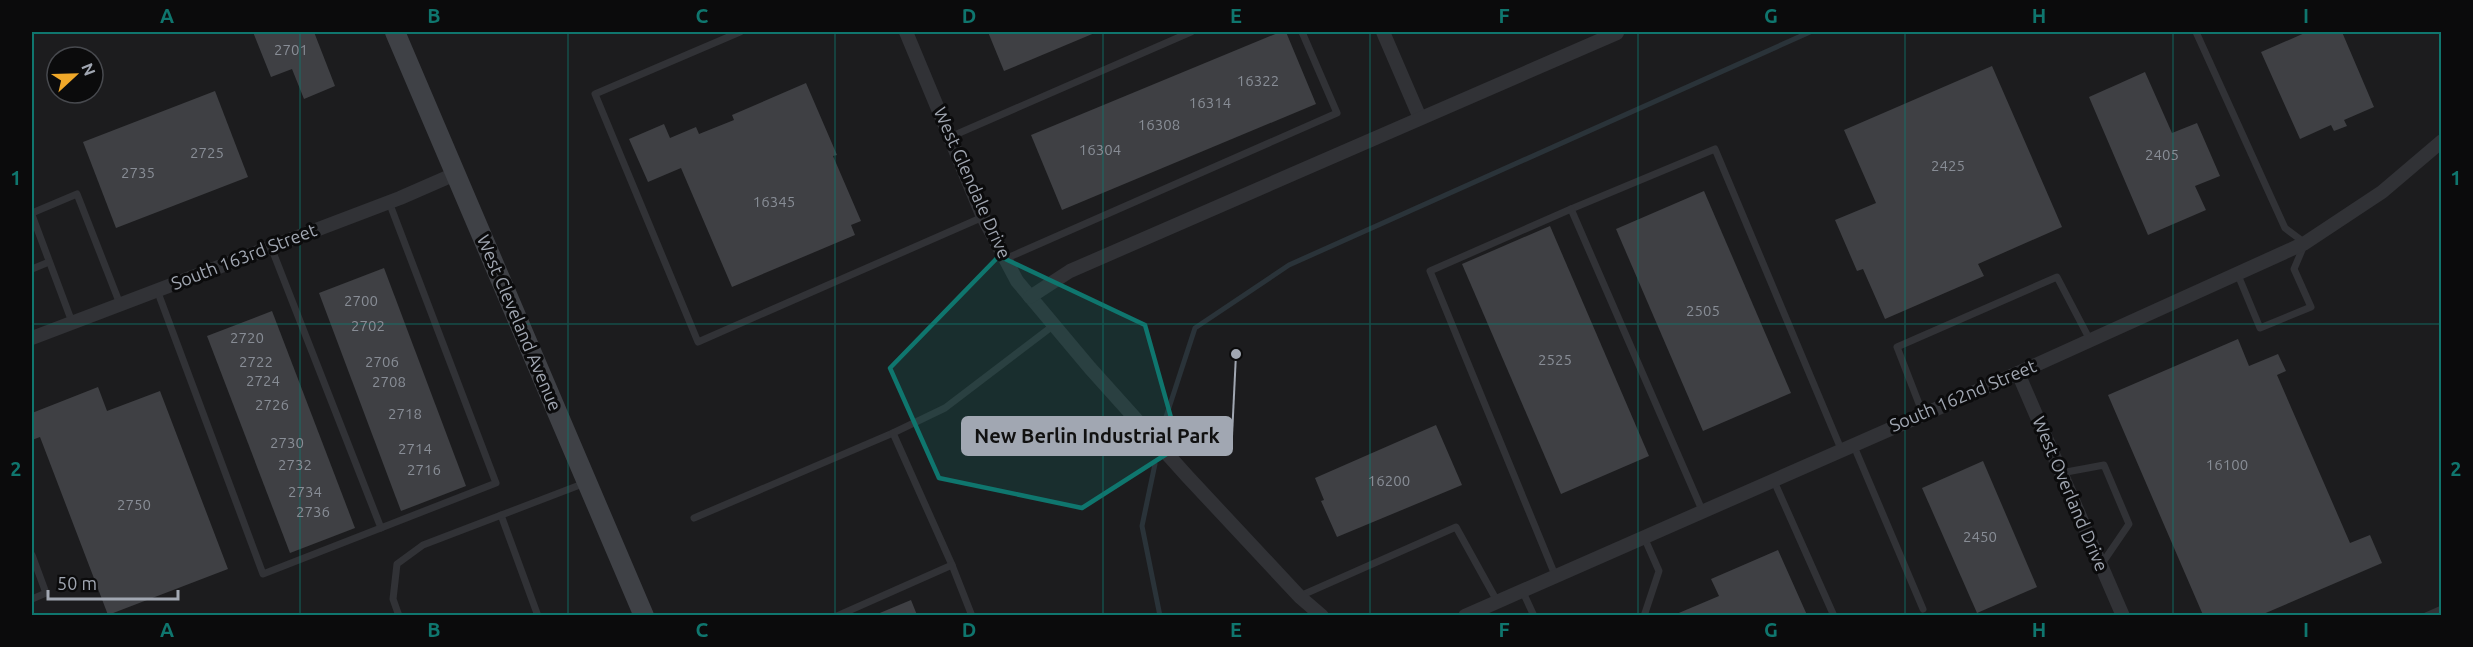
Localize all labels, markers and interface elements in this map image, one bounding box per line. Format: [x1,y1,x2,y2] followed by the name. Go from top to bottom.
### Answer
[160,4,174,27] text: A
[427,4,441,27] text: B
[696,4,709,27] text: C
[962,4,976,27] text: D
[1230,4,1242,27] text: E
[1498,4,1510,27] text: F
[1764,4,1778,27] text: G
[2032,4,2046,27] text: H
[2303,4,2309,27] text: I
[274,41,308,58] house number: 2701
[45,45,105,105] north arrow
[78,60,99,78] text: N
[1237,72,1279,89] house number: 16322
[1189,94,1231,111] house number: 16314
[931,104,1015,261] street label: West Glendale Drive
[1138,116,1180,133] house number: 16308
[1079,141,1121,158] house number: 16304
[190,144,224,161] house number: 2725
[2145,146,2179,163] house number: 2405
[1931,157,1965,174] house number: 2425
[121,164,155,181] house number: 2735
[10,166,22,189] text: 1
[2450,166,2462,189] text: 1
[753,193,795,210] house number: 16345
[168,219,319,293] street label: South 163rd Street
[474,232,566,414] street label: West Cleveland Avenue
[344,292,378,309] house number: 2700
[1686,302,1720,319] house number: 2505
[351,317,385,334] house number: 2702
[230,329,264,346] house number: 2720
[1538,351,1572,368] house number: 2525
[239,353,273,370] house number: 2722
[365,353,399,370] house number: 2706
[1886,355,2039,435] street label: South 162nd Street
[246,372,280,389] house number: 2724
[372,373,406,390] house number: 2708
[255,396,289,413] house number: 2726
[388,405,422,422] house number: 2718
[2029,413,2113,574] street label: West Overland Drive
[962,417,1232,455] callout: New Berlin Industrial Park
[974,424,1220,447] text: New Berlin Industrial Park
[270,434,304,451] house number: 2730
[398,440,432,457] house number: 2714
[278,456,312,473] house number: 2732
[2206,456,2248,473] house number: 16100
[10,457,22,480] text: 2
[2450,457,2462,480] text: 2
[407,461,441,478] house number: 2716
[1368,472,1410,489] house number: 16200
[288,483,322,500] house number: 2734
[117,496,151,513] house number: 2750
[296,503,330,520] house number: 2736
[1963,528,1997,545] house number: 2450
[48,563,178,601] scale bar
[57,573,97,593] text: 50 m
[160,618,174,641] text: A
[427,618,441,641] text: B
[696,618,709,641] text: C
[962,618,976,641] text: D
[1230,618,1242,641] text: E
[1498,618,1510,641] text: F
[1764,618,1778,641] text: G
[2032,618,2046,641] text: H
[2303,618,2309,641] text: I

